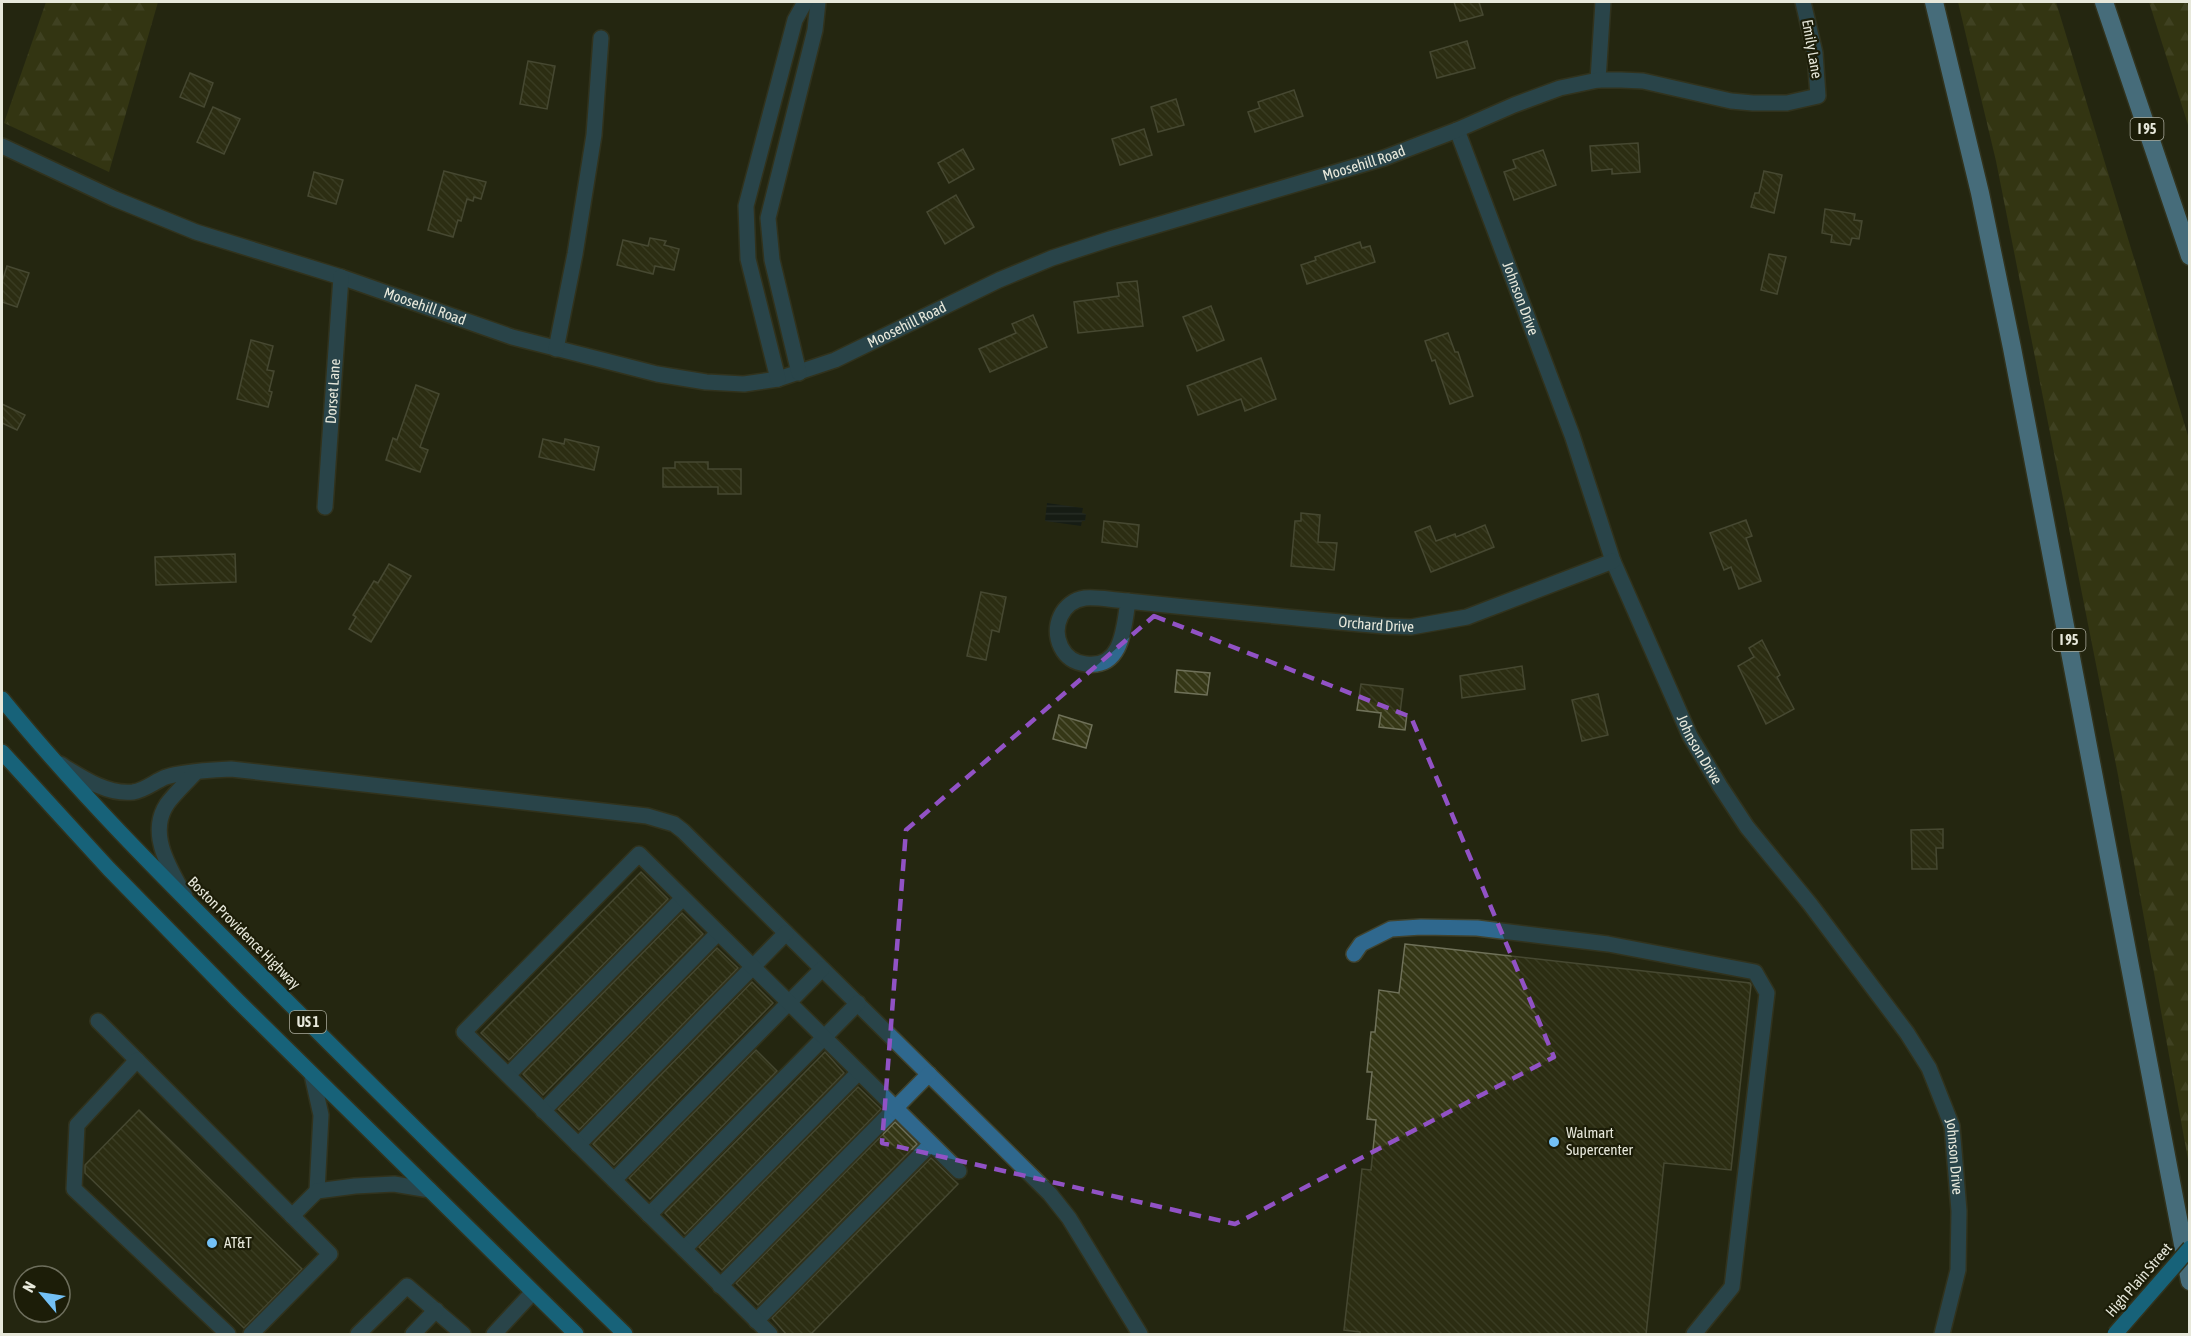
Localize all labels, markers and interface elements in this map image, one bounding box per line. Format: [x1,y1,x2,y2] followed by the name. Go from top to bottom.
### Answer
[1799,18,1826,80] street label: Emily Lane
[2130,118,2164,140] road number: I 95
[1320,142,1408,184] street label: Moosehill Road
[1499,259,1543,338] street label: Johnson Drive
[382,284,468,328] street label: Moosehill Road
[864,298,949,351] street label: Moosehill Road
[322,358,343,424] street label: Dorset Lane
[1338,613,1415,635] street label: Orchard Drive
[2052,629,2086,651] road number: I 95
[1674,712,1726,787] street label: Johnson Drive
[185,873,304,992] street label: Boston Providence Highway
[290,1011,326,1033] road number: US 1
[1941,1115,1967,1196] street label: Johnson Drive
[1566,1124,1634,1158] place label: Walmart Supercenter
[1547,1135,1561,1149] marker: Walmart Supercenter
[224,1234,252,1251] place label: AT&T
[205,1236,219,1250] marker: AT&T
[2102,1239,2175,1320] street label: High Plain Street
[12,1264,72,1324] north arrow
[19,1278,39,1295] text: N

